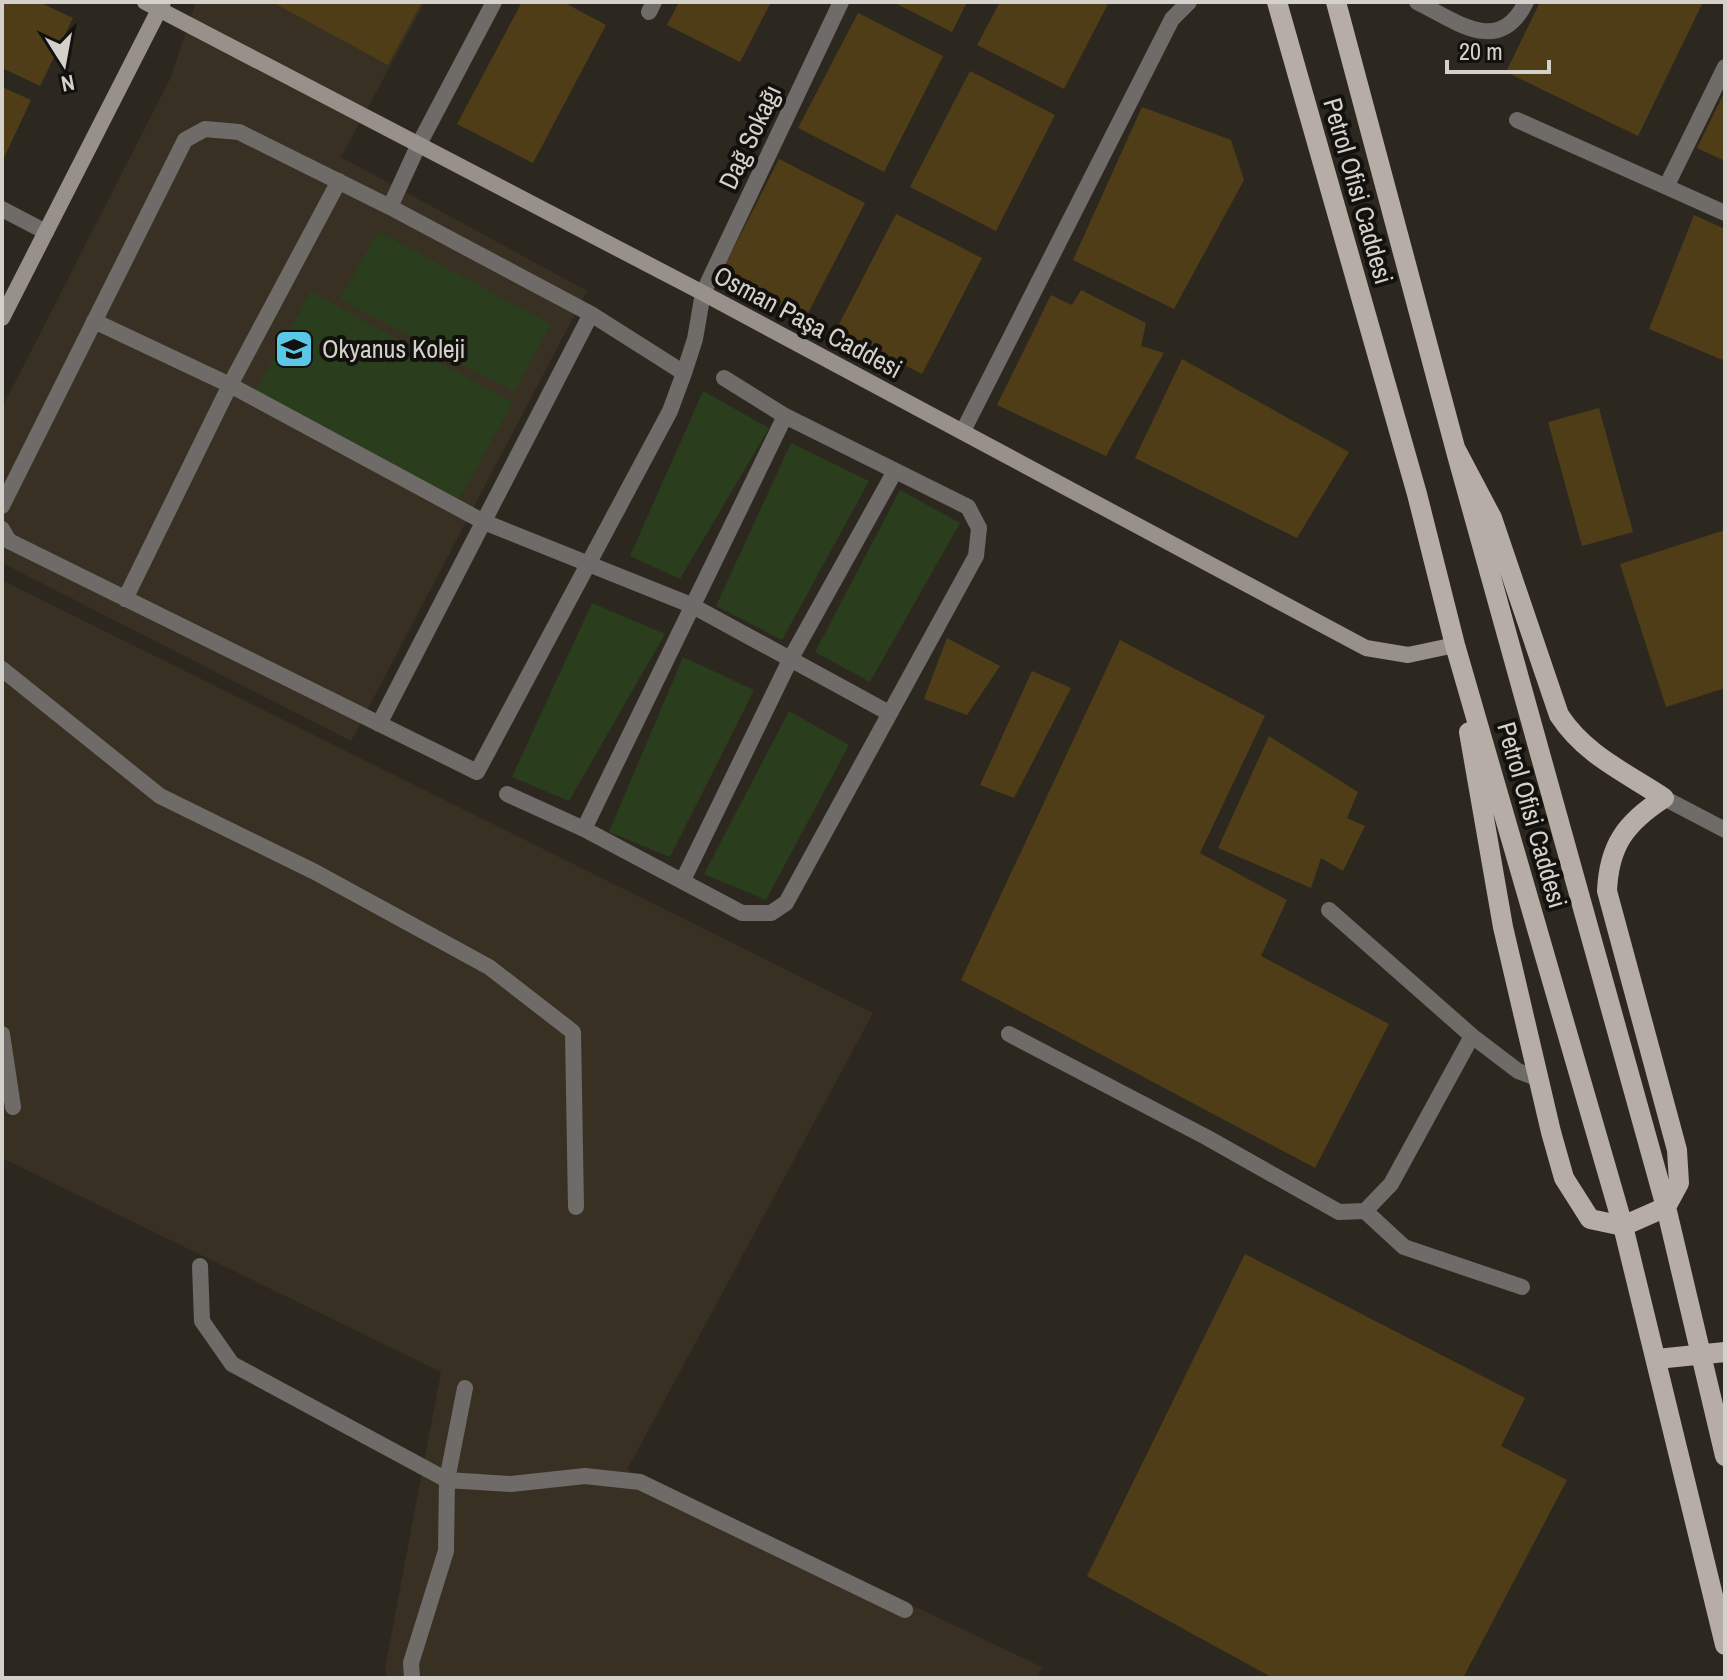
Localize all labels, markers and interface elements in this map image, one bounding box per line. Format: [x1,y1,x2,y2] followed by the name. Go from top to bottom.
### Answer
[24,24,104,104] north arrow
[1447,24,1549,74] scale bar
[1459,35,1503,67] text: 20 m
[59,68,77,100] text: N
[710,79,789,195] street label: Dağ Sokağı
[1315,94,1402,288] street label: Petrol Ofisi Caddesi
[708,257,909,386] street label: Osman Paşa Caddesi
[273,328,315,370] school or university icon: Okyanus Koleji
[322,331,465,366] place label: Okyanus Koleji
[1489,718,1576,912] street label: Petrol Ofisi Caddesi

